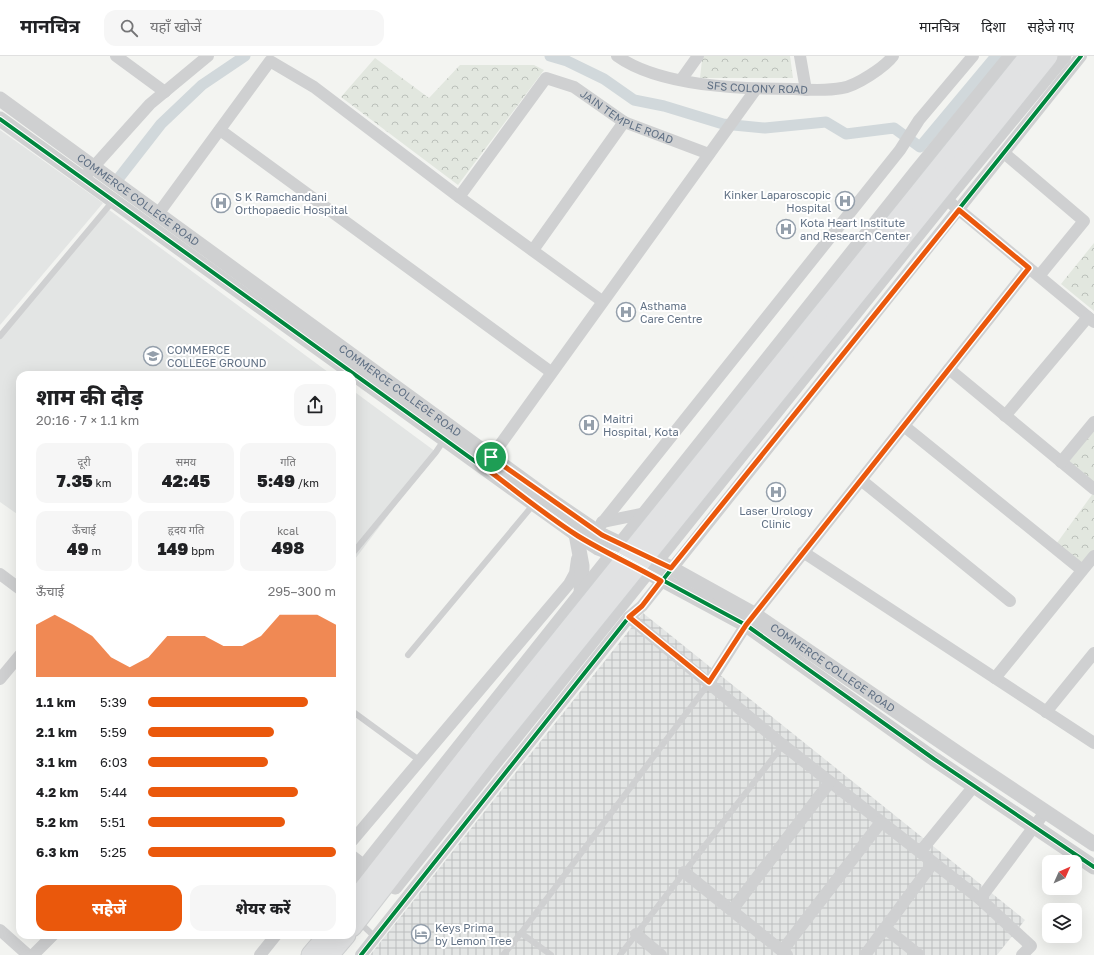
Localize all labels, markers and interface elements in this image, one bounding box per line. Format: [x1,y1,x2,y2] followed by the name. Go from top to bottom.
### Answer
[104,10,384,46] search box
[20,14,80,37] text: मानचित्र
[118,17,140,39] icon: search
[150,17,201,35] text: यहाँ खोजें
[919,18,959,35] text: मानचित्र
[981,18,1006,35] text: दिशा
[1028,18,1074,35] text: सहेजे गए
[706,78,809,96] street label: SFS COLONY ROAD
[578,86,676,146] street label: JAIN TEMPLE ROAD
[75,150,203,248] street label: COMMERCE COLLEGE ROAD
[724,188,831,214] place label: Kinker Laparoscopic Hospital
[235,190,348,216] place label: S K Ramchandani Orthopaedic Hospital
[834,190,856,212] hospital icon: Kinker Laparoscopic Hospital
[210,192,232,214] hospital icon: S K Ramchandani Orthopaedic Hospital
[800,216,911,242] place label: Kota Heart Institute and Research Center
[775,218,797,240] hospital icon: Kota Heart Institute and Research Center
[640,299,702,325] place label: Asthama Care Centre
[615,301,637,323] hospital icon: Asthama Care Centre
[337,341,464,439] street label: COMMERCE COLLEGE ROAD
[167,343,267,369] place label: COMMERCE COLLEGE GROUND
[142,345,164,367] school or university icon: COMMERCE COLLEGE GROUND
[36,383,143,410] text: शाम की दौड़
[294,384,336,426] button: share
[36,412,139,428] text: 20:16 · 7 × 1.1 km
[603,412,679,438] place label: Maitri Hospital, Kota
[578,414,600,436] hospital icon: Maitri Hospital, Kota
[474,440,508,474] pin
[480,446,502,468] icon: arrive
[77,455,91,468] text: दूरी
[176,455,196,468] text: समय
[280,455,296,468] text: गति
[56,470,93,491] text: 7.35
[162,470,210,491] text: 42:45
[257,470,295,491] text: 5:49
[93,476,112,489] text: km
[295,476,319,489] text: /km
[765,481,787,503] hospital icon: Laser Urology Clinic
[739,504,813,530] place label: Laser Urology Clinic
[72,523,96,536] text: ऊँचाई
[168,523,204,536] text: हृदय गति
[277,524,299,537] text: kcal
[272,537,304,558] text: 498
[67,538,89,559] text: 49
[158,538,188,559] text: 149
[89,544,101,557] text: m
[188,544,214,557] text: bpm
[36,583,64,599] text: ऊँचाई
[268,583,336,599] text: 295–300 m
[768,620,898,715] street label: COMMERCE COLLEGE ROAD
[36,694,76,710] text: 1.1 km
[100,694,127,710] text: 5:39
[36,724,77,740] text: 2.1 km
[100,724,127,740] text: 5:59
[36,754,77,770] text: 3.1 km
[100,754,127,770] text: 6:03
[36,784,78,800] text: 4.2 km
[100,784,127,800] text: 5:44
[36,814,78,830] text: 5.2 km
[100,814,125,830] text: 5:51
[36,844,79,860] text: 6.3 km
[100,844,127,860] text: 5:25
[1042,855,1082,895] north arrow
[1042,855,1082,943] map controls
[36,885,182,931] button: सहेजें
[190,885,336,931] button: शेयर करें
[1042,903,1082,943] button: layers
[435,921,512,947] place label: Keys Prima by Lemon Tree
[410,923,432,945] hotel icon: Keys Prima by Lemon Tree

